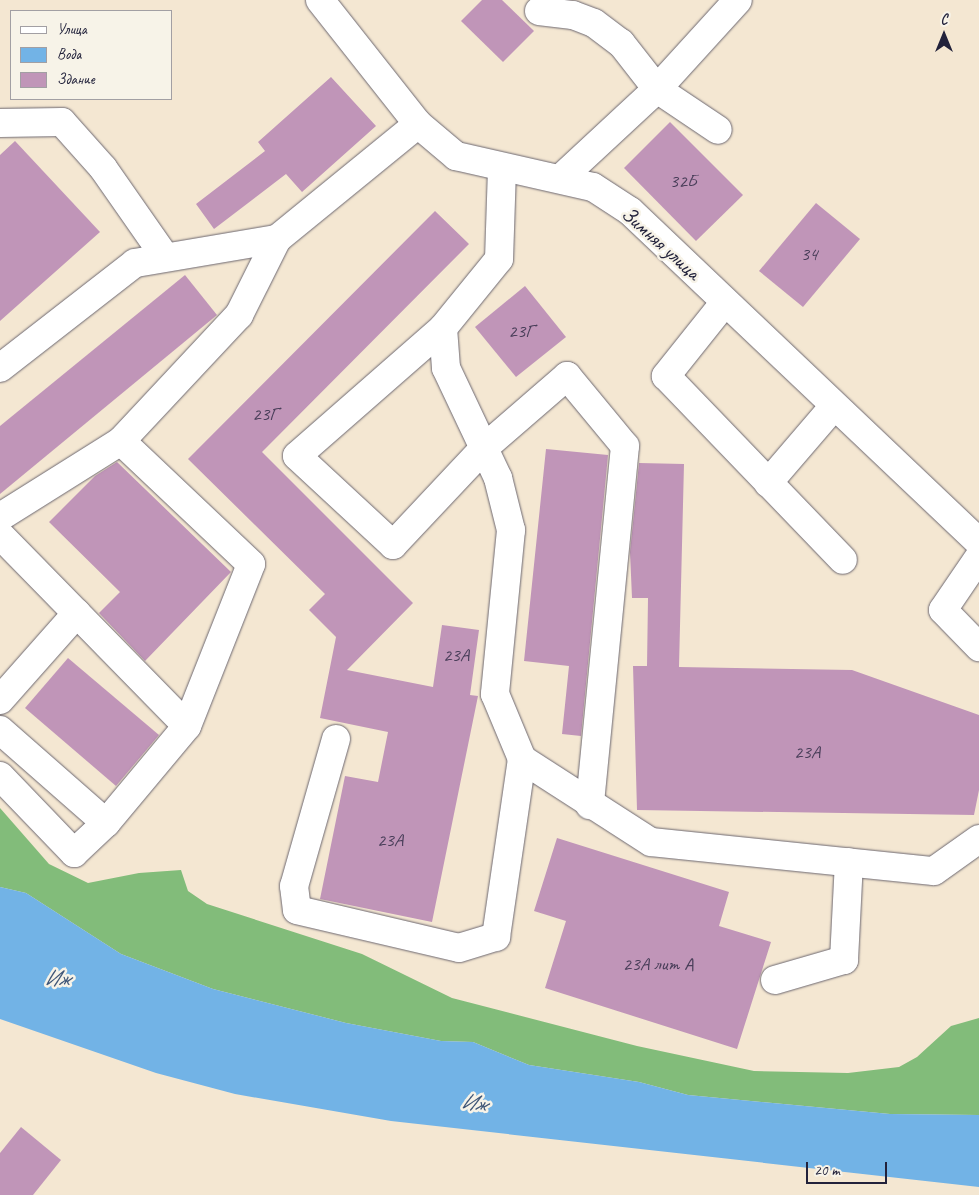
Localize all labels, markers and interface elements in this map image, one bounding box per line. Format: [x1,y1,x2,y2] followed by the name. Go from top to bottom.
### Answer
[10,10,172,100] legend
[919,10,969,60] north arrow
[941,11,947,28] text: С
[57,20,87,39] text: Улица
[57,45,81,64] text: Вода
[57,70,95,89] text: Здание
[670,171,696,193] house number: 32Б
[616,201,706,285] street label: Зимняя улица
[800,244,818,266] house number: 34
[508,321,534,343] house number: 23Г
[252,404,278,426] house number: 23Г
[443,645,469,667] house number: 23А
[794,742,820,764] house number: 23А
[377,830,403,852] house number: 23А
[623,954,693,976] house number: 23А лит А
[44,966,70,992] water label: Иж
[460,1089,488,1117] water label: Иж
[809,1152,890,1184] scale bar
[814,1161,840,1180] text: 20 m

